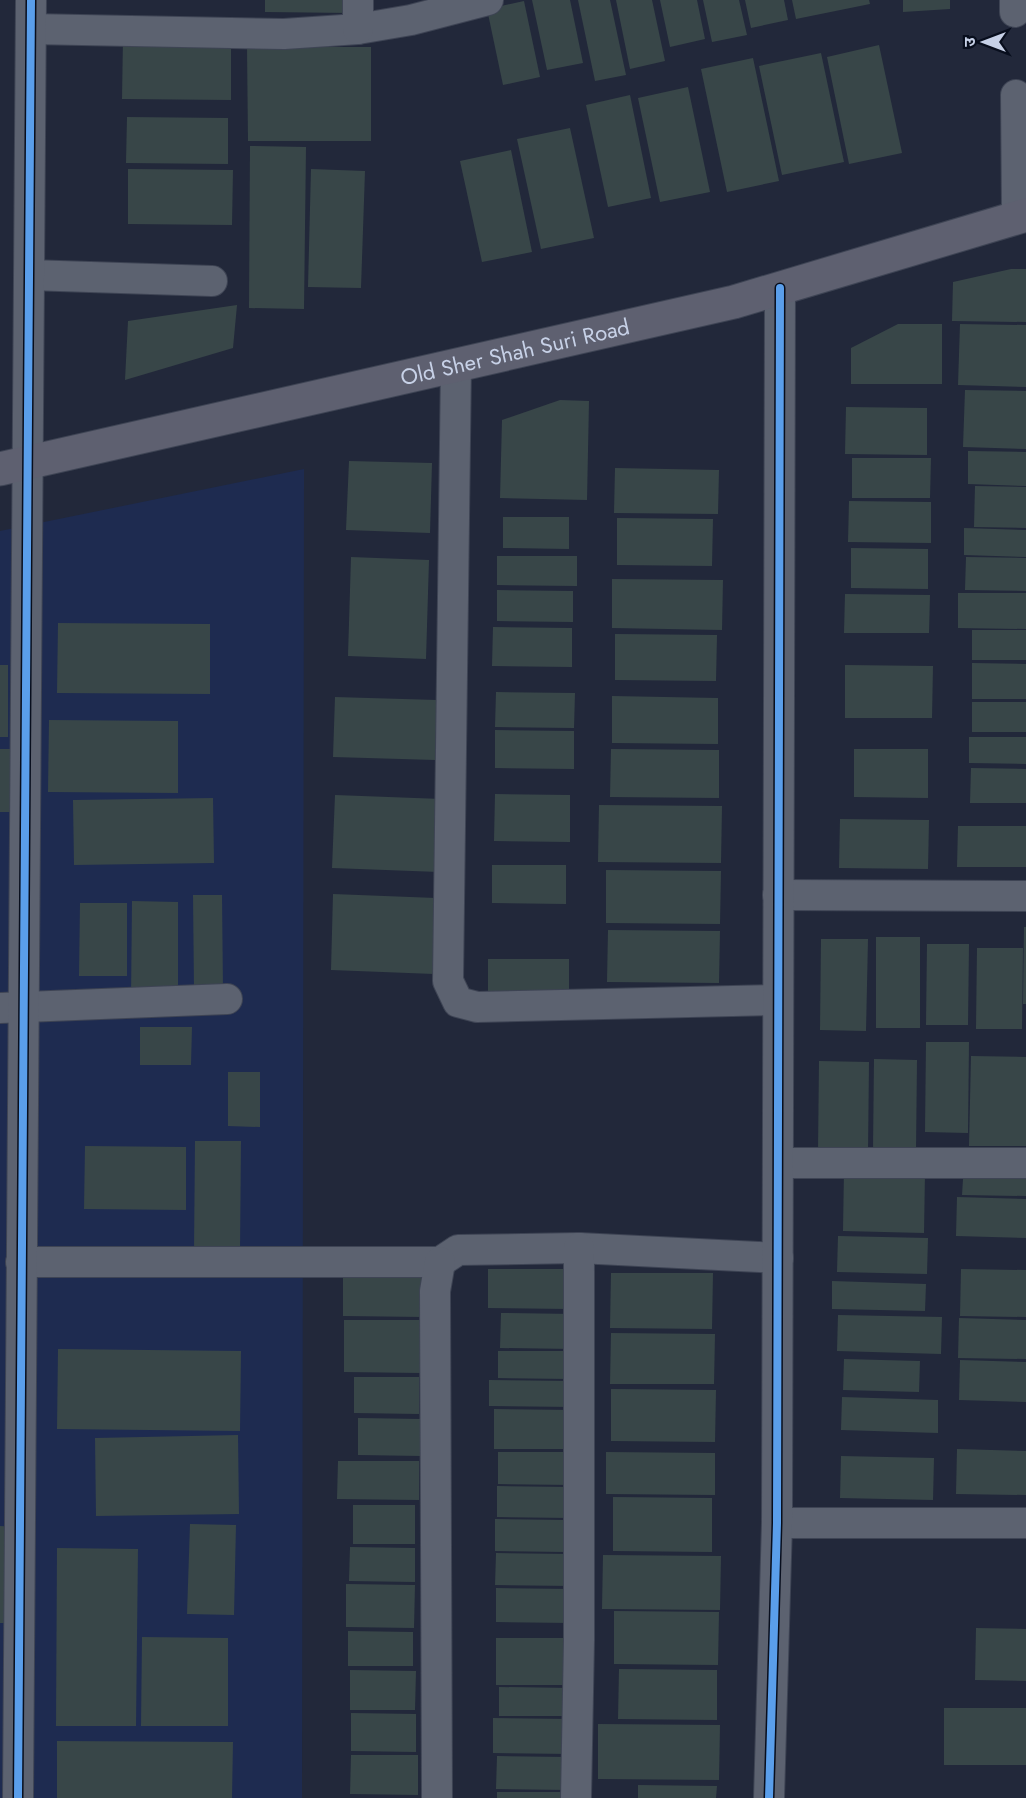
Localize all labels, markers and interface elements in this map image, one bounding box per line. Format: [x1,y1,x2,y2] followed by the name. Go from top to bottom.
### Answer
[954,12,1014,72] north arrow
[958,37,981,47] text: उ
[397,310,633,393] street label: Old Sher Shah Suri Road

